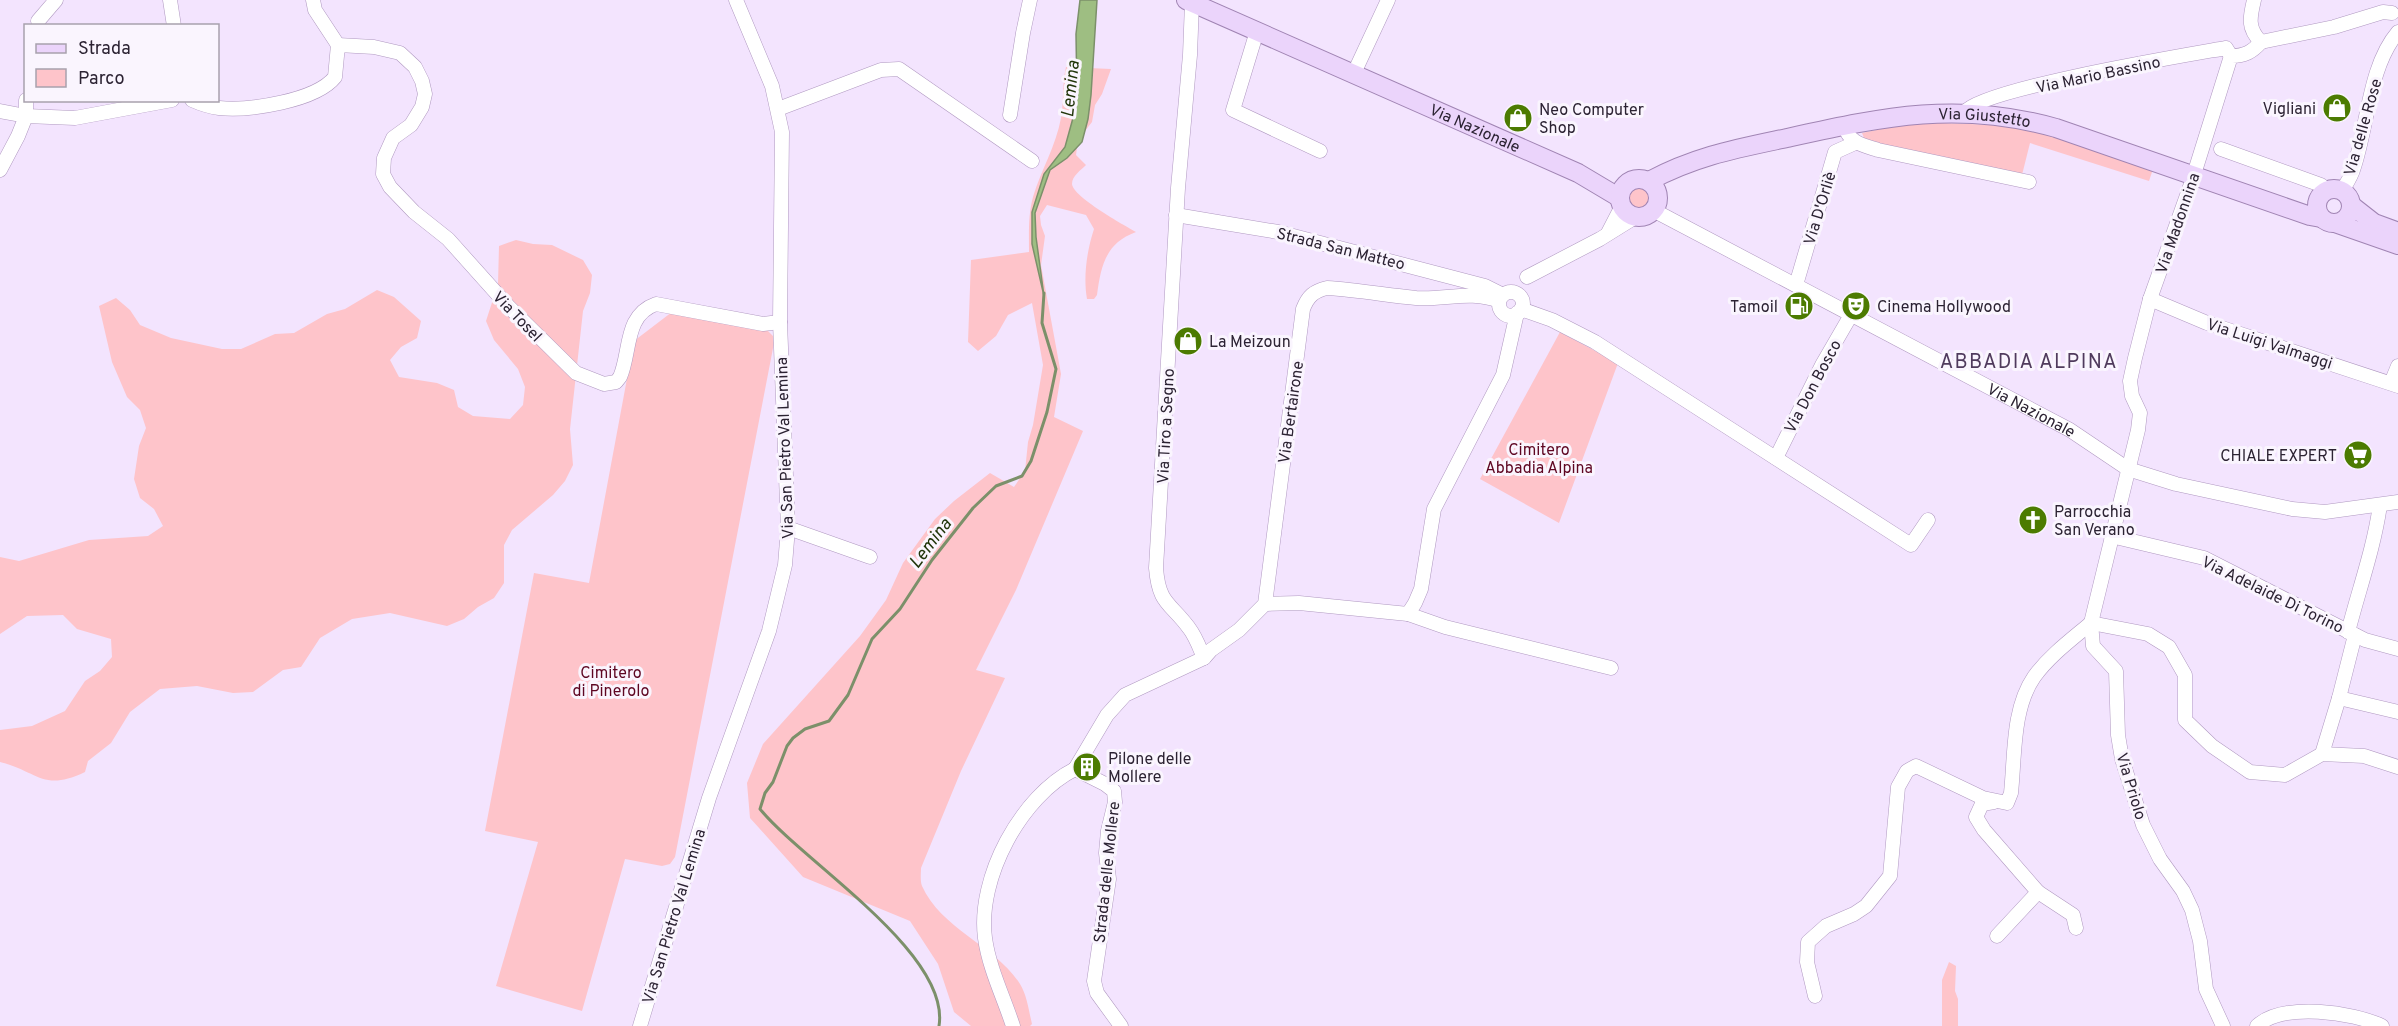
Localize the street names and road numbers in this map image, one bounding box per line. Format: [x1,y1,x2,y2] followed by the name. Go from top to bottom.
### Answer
[2034,53,2163,99] street label: Via Mario Bassino
[2341,77,2387,178] street label: Via delle Rose
[1426,101,1523,158] street label: Via Nazionale
[1938,105,2032,133] street label: Via Giustetto
[1800,169,1842,248] street label: Via D'Orliè
[2152,171,2205,277] street label: Via Madonnina
[1274,224,1407,276] street label: Strada San Matteo
[488,288,546,347] street label: Via Tosel
[2204,315,2335,375] street label: Via Luigi Valmaggi
[1781,337,1847,437] street label: Via Don Bosco
[773,357,799,539] street label: Via San Pietro Val Lemina
[1275,360,1309,465] street label: Via Bertairone
[1154,368,1180,484] street label: Via Tiro a Segno
[1983,380,2079,443] street label: Via Nazionale
[2198,553,2346,639] street label: Via Adelaide Di Torino
[2110,751,2150,823] street label: Via Priolo
[1091,800,1125,944] street label: Strada delle Mollere
[639,827,711,1007] street label: Via San Pietro Val Lemina

